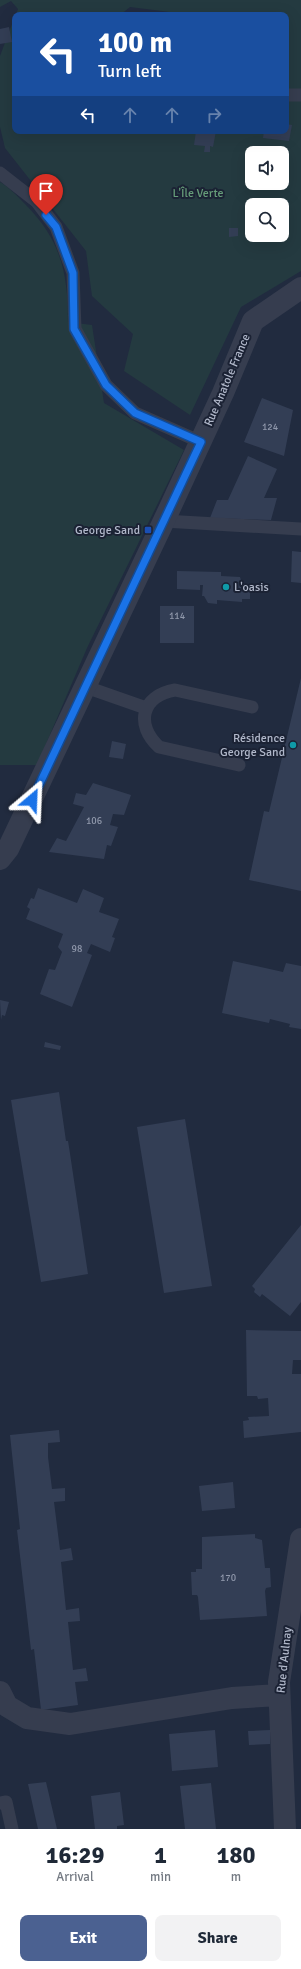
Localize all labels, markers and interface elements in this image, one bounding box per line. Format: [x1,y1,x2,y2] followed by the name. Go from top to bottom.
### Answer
[98,26,172,60] text: 100 m
[32,28,84,80] icon: left
[98,60,161,82] text: Turn left
[77,104,99,126] icon: left
[119,104,141,126] icon: ahead
[161,104,183,126] icon: ahead
[203,104,225,126] icon: right
[245,146,289,242] map controls
[245,146,289,190] button: sound
[29,174,63,215] pin
[35,180,57,202] icon: arrive
[172,186,224,201] park label: L'Île Verte
[245,198,289,242] button: search
[201,332,254,429] street label: Rue Anatole France
[262,421,279,433] house number: 124
[75,523,140,538] place label: George Sand
[143,525,153,535] marker: George Sand
[234,580,269,595] place label: L'oasis
[221,582,231,592] marker: L'oasis
[169,610,186,622] house number: 114
[220,731,285,760] place label: Résidence George Sand
[288,740,298,750] marker: Résidence George Sand
[11,779,53,821] position arrow
[86,815,102,827] house number: 106
[72,943,82,955] house number: 98
[220,1572,236,1584] house number: 170
[274,1626,295,1694] street label: Rue d'Aulnay
[46,1840,104,1870] text: 16:29
[154,1840,167,1870] text: 1
[217,1840,255,1870] text: 180
[56,1869,94,1885] text: Arrival
[150,1869,171,1885] text: min
[231,1869,241,1885] text: m
[20,1915,147,1961] button: Exit
[155,1915,281,1961] button: Share

